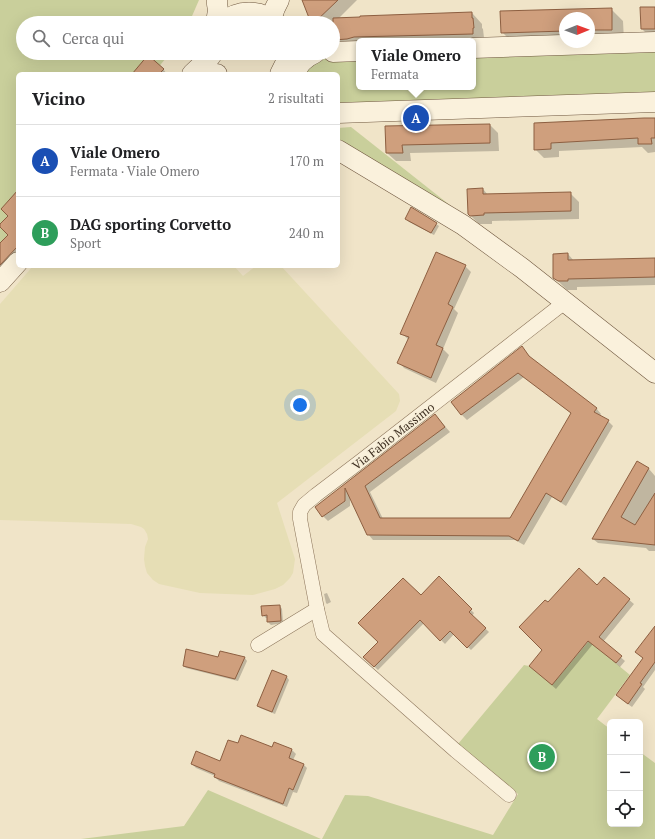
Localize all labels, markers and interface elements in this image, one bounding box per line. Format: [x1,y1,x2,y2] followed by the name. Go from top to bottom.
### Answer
[559,12,595,48] north arrow
[16,16,340,60] search box
[30,27,52,49] icon: search
[62,28,124,48] text: Cerca qui
[356,38,476,90] popup
[371,45,461,65] text: Viale Omero
[371,65,419,83] text: Fermata
[32,87,85,110] text: Vicino
[268,89,324,107] text: 2 risultati
[403,103,429,133] pin: A
[70,142,160,162] text: Viale Omero
[40,152,50,170] text: A
[289,152,324,170] text: 170 m
[70,162,199,180] text: Fermata · Viale Omero
[70,214,231,234] text: DAG sporting Corvetto
[41,224,49,242] text: B
[289,224,324,242] text: 240 m
[70,234,101,252] text: Sport
[290,395,310,415] your location
[349,399,438,473] street label: Via Fabio Massimo
[607,719,643,827] map controls
[607,719,643,755] button: +
[529,742,555,772] pin: B
[607,755,643,791] button: −
[607,791,643,827] button: locate

